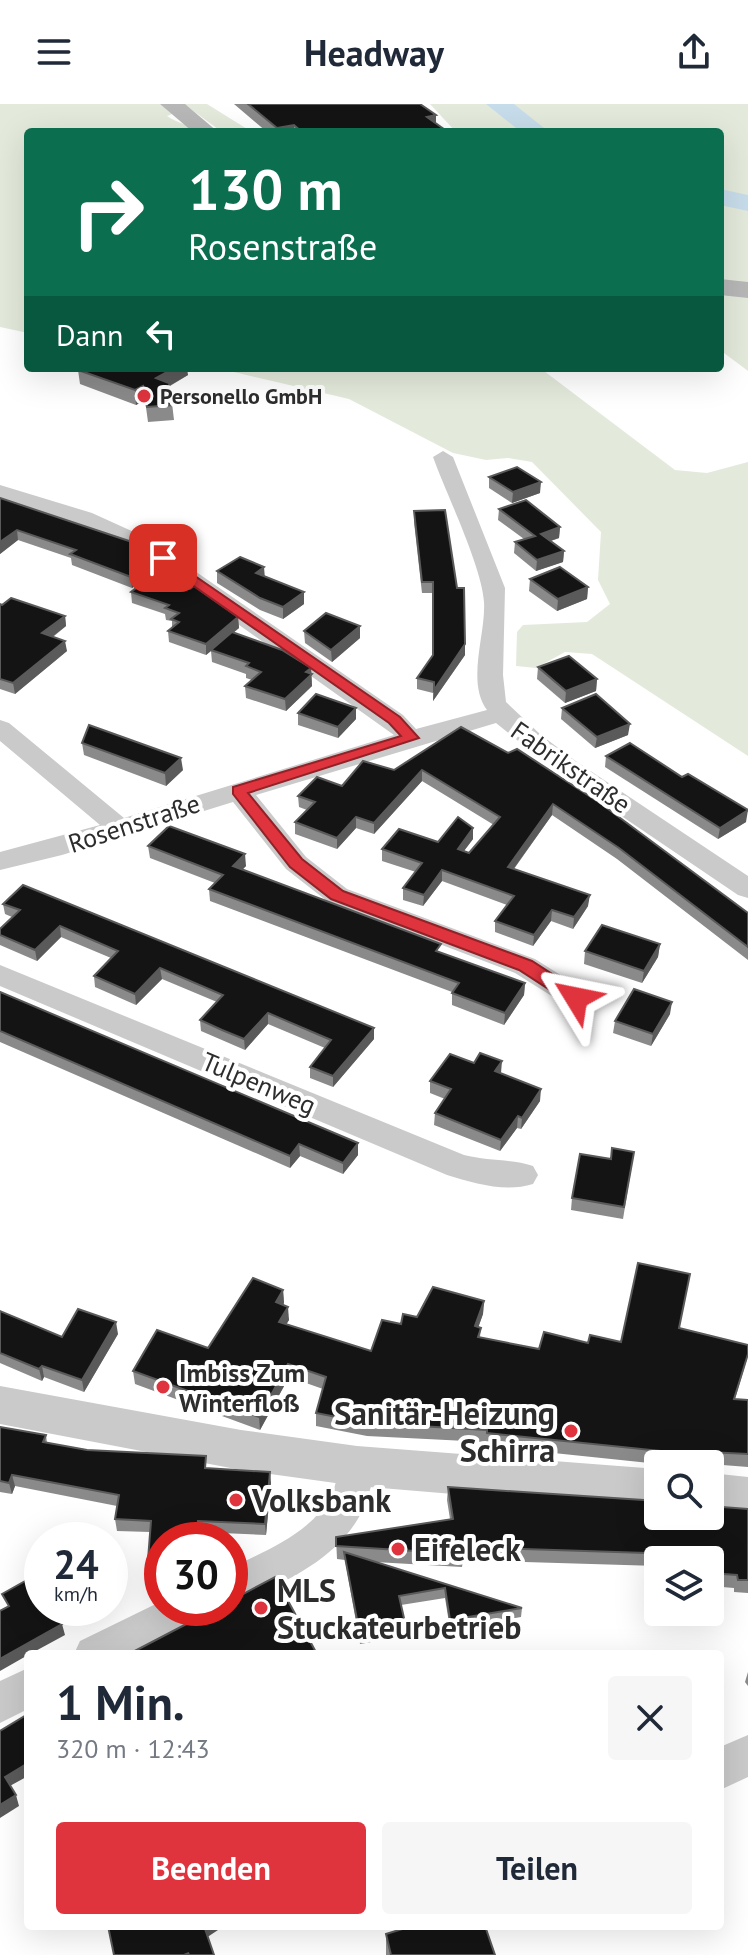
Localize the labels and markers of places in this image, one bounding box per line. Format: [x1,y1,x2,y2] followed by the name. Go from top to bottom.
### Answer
[160,382,322,410] place label: Personello GmbH
[135,387,153,405] marker: Personello GmbH
[129,524,197,592] pin
[179,1356,305,1419] place label: Imbiss Zum Winterfloß
[154,1378,172,1396] marker: Imbiss Zum Winterfloß
[334,1392,555,1471] place label: Sanitär-Heizung Schirra
[562,1422,580,1440] marker: Sanitär-Heizung Schirra
[251,1479,391,1521] place label: Volksbank
[227,1491,245,1509] marker: Volksbank
[414,1528,521,1570] place label: Eifeleck
[389,1540,407,1558] marker: Eifeleck
[277,1569,521,1648] place label: MLS Stuckateurbetrieb
[252,1599,270,1617] marker: MLS Stuckateurbetrieb

